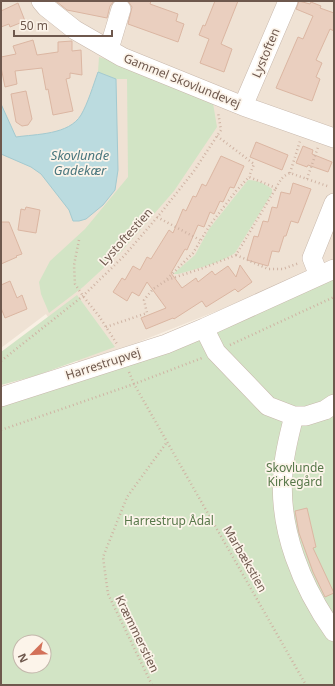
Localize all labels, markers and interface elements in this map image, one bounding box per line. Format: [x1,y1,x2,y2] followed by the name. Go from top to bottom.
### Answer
[14,12,112,38] scale bar
[20,17,48,34] text: 50 m
[247,25,284,80] street label: Lystoften
[121,49,243,112] street label: Gammel Skovlundevej
[51,146,110,179] water label: Skovlunde Gadekær
[95,204,156,269] street label: Lystoftestien
[63,343,142,384] street label: Harrestrupvej
[266,459,324,490] park label: Skovlunde Kirkegård
[124,512,214,529] park label: Harrestrup Ådal
[220,522,271,595] street label: Marbækstien
[111,592,164,675] street label: Kræmmerstien
[12,634,52,674] north arrow
[14,651,31,665] text: N

